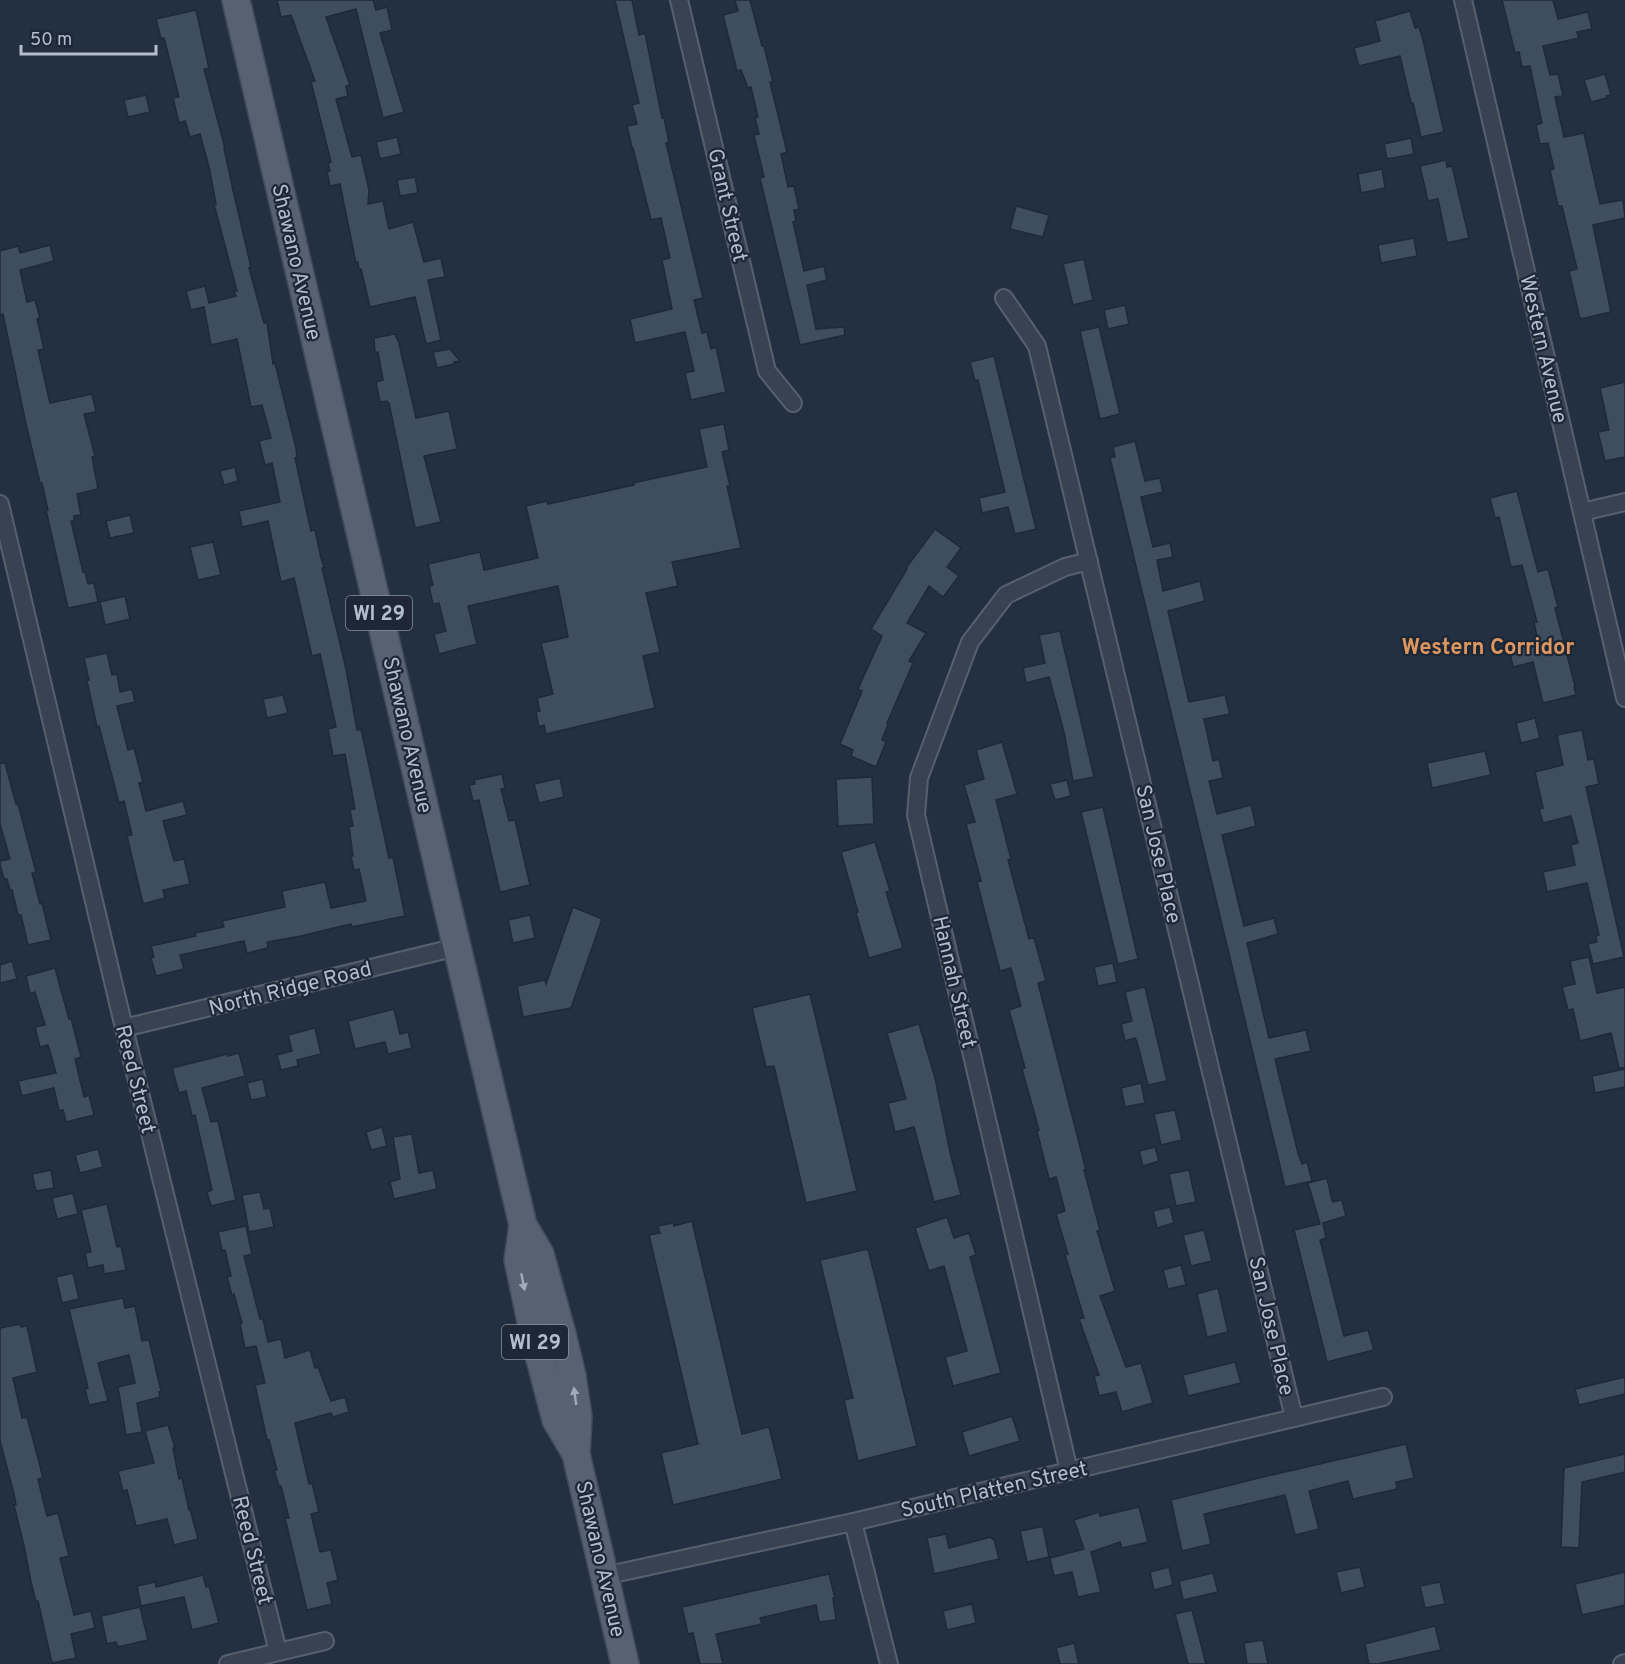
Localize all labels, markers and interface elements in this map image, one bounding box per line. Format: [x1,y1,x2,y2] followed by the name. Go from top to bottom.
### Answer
[21,18,156,56] scale bar
[30,29,72,52] text: 50 m
[700,146,753,265] street label: Grant Street
[264,182,327,343] street label: Shawano Avenue
[1512,273,1573,426] street label: Western Avenue
[346,596,412,630] road number: WI 29
[1402,635,1575,662] district label: Western Corridor
[375,655,438,816] street label: Shawano Avenue
[1128,782,1187,926] street label: San Jose Place
[925,914,982,1051] street label: Hannah Street
[206,956,375,1023] street label: North Ridge Road
[108,1022,161,1137] street label: Reed Street
[1241,1254,1300,1398] street label: San Jose Place
[519,1273,528,1292] one-way arrow
[502,1325,568,1359] road number: WI 29
[571,1386,580,1405] one-way arrow
[898,1456,1090,1525] street label: South Platten Street
[568,1479,631,1640] street label: Shawano Avenue
[225,1493,278,1608] street label: Reed Street

